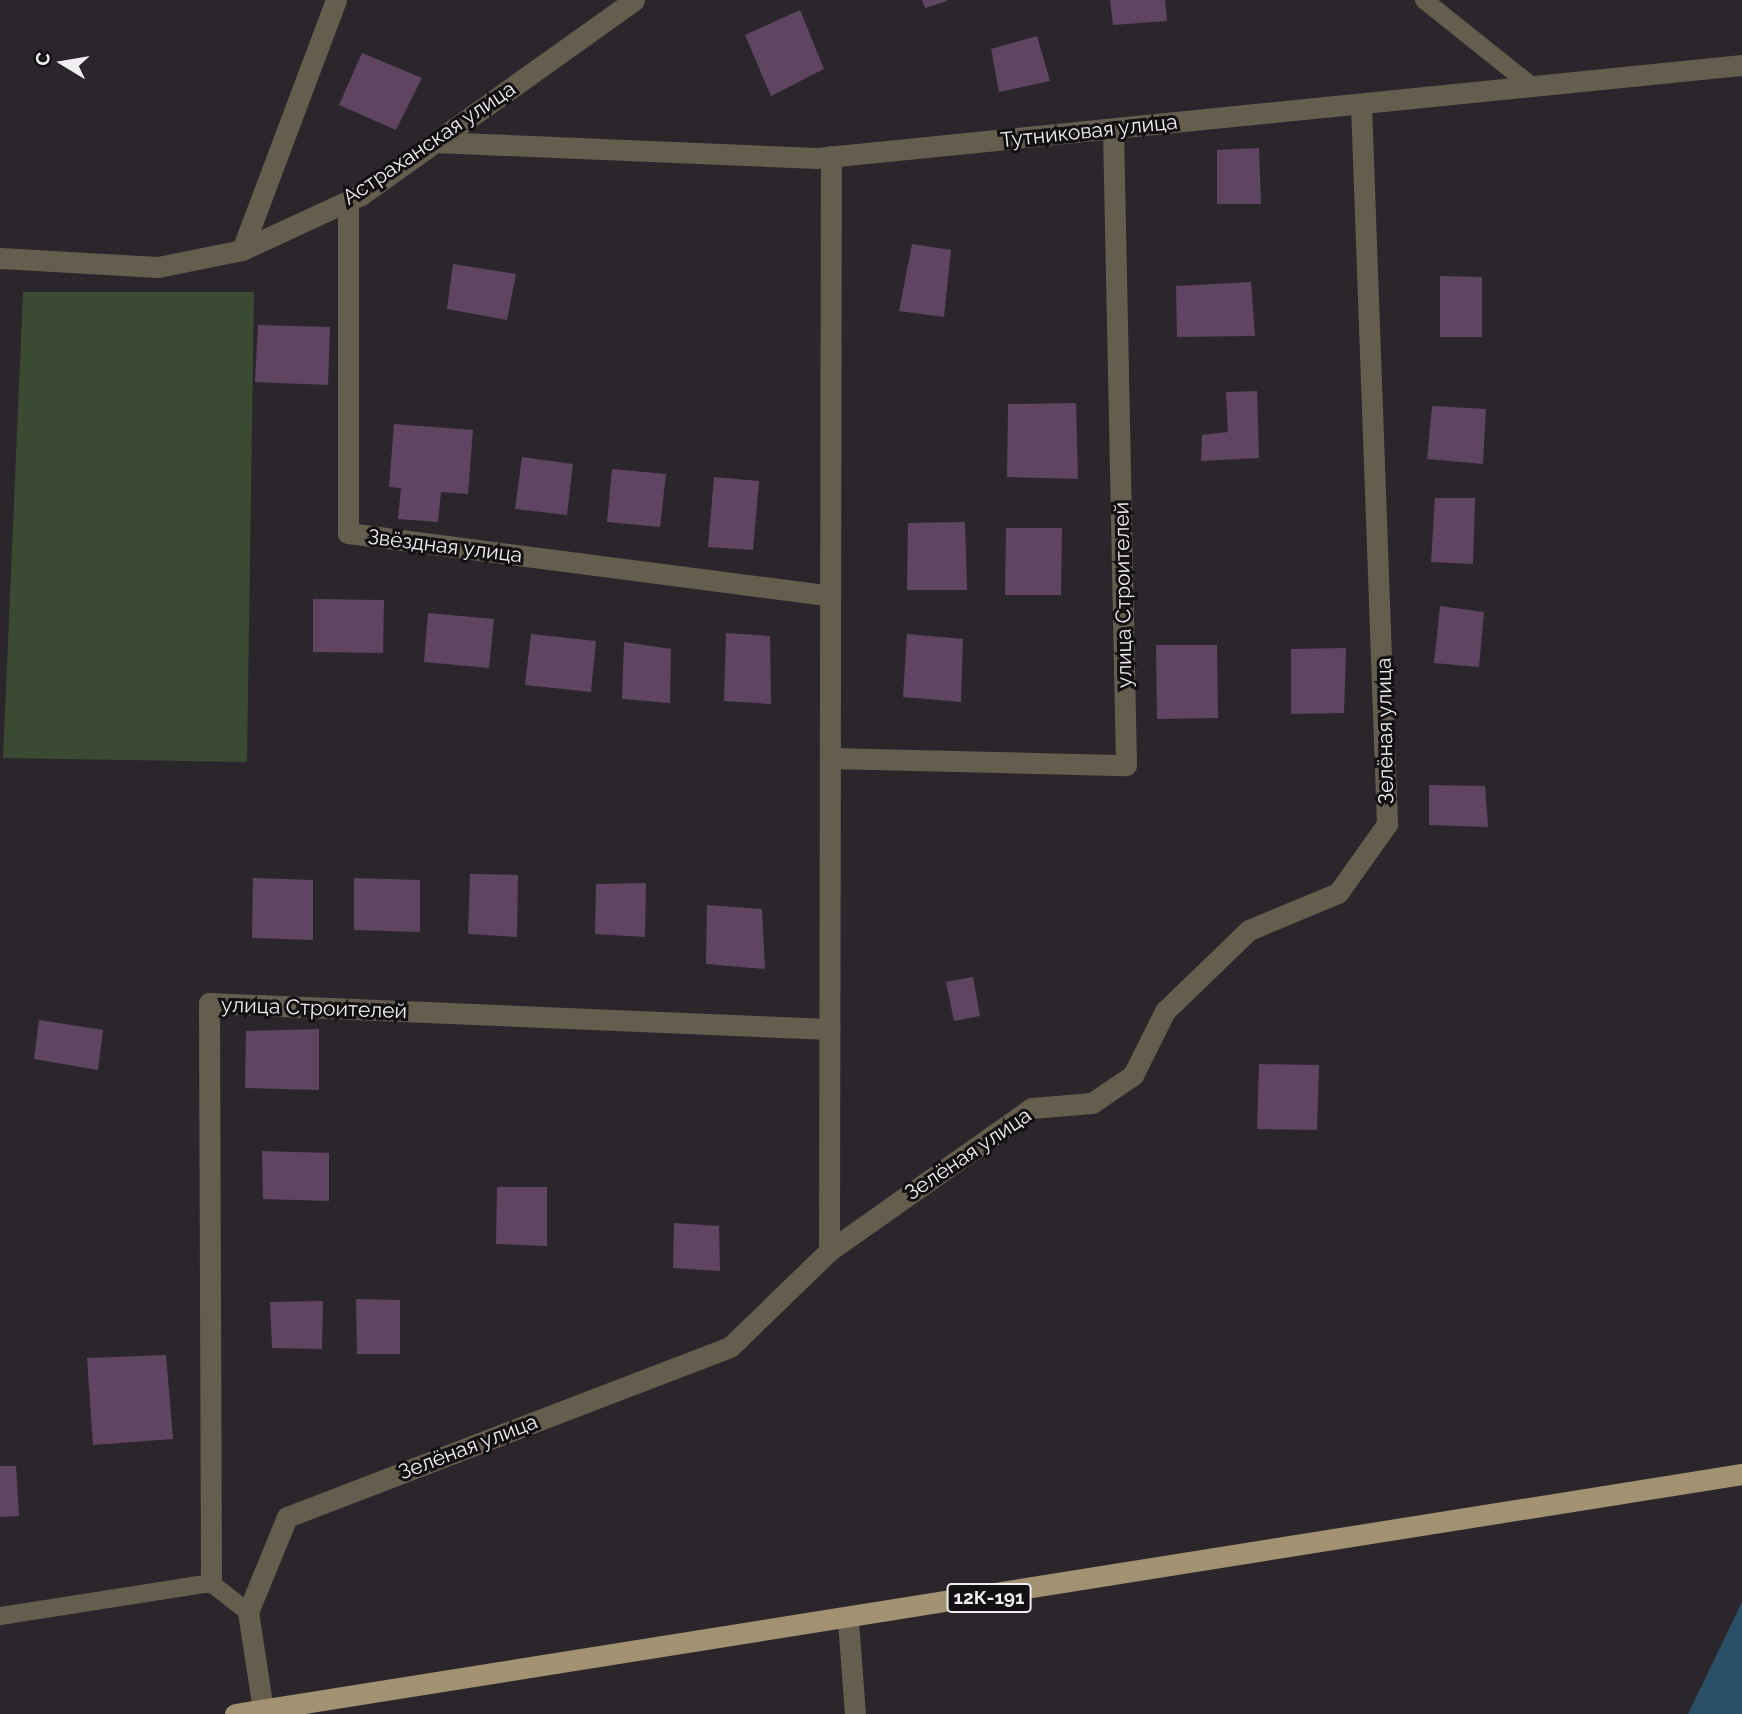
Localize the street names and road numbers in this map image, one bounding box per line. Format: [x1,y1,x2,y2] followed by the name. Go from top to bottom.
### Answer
[338,76,520,210] street label: Астраханская улица
[999,109,1179,153] street label: Тутниковая улица
[1109,502,1137,688] street label: улица Строителей
[366,524,524,568] street label: Звёздная улица
[1371,657,1399,805] street label: Зелёная улица
[221,992,407,1024] street label: улица Строителей
[900,1102,1036,1206] street label: Зелёная улица
[395,1409,541,1485] street label: Зелёная улица
[945,1582,1033,1614] road number: 12К-191

